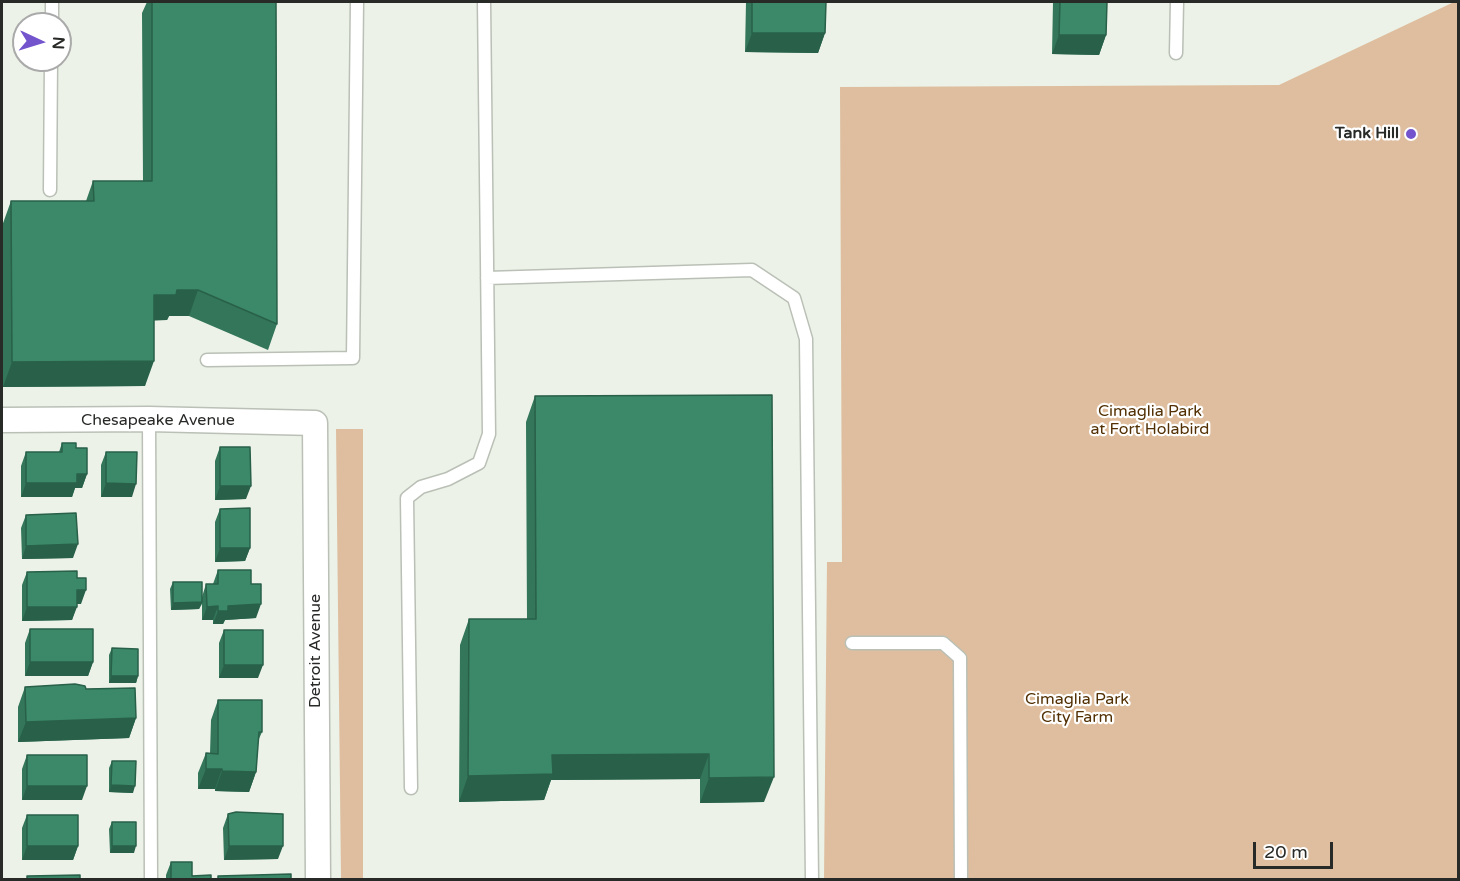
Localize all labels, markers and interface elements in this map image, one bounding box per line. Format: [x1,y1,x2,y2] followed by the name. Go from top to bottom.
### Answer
[12,12,72,72] north arrow
[48,36,68,50] text: N
[1335,124,1399,144] place label: Tank Hill
[1404,127,1418,141] marker: Tank Hill
[1091,402,1209,440] park label: Cimaglia Park at Fort Holabird
[81,411,235,431] street label: Chesapeake Avenue
[306,594,326,708] street label: Detroit Avenue
[1025,690,1129,728] park label: Cimaglia Park City Farm
[1256,830,1336,868] scale bar
[1264,841,1308,863] text: 20 m

